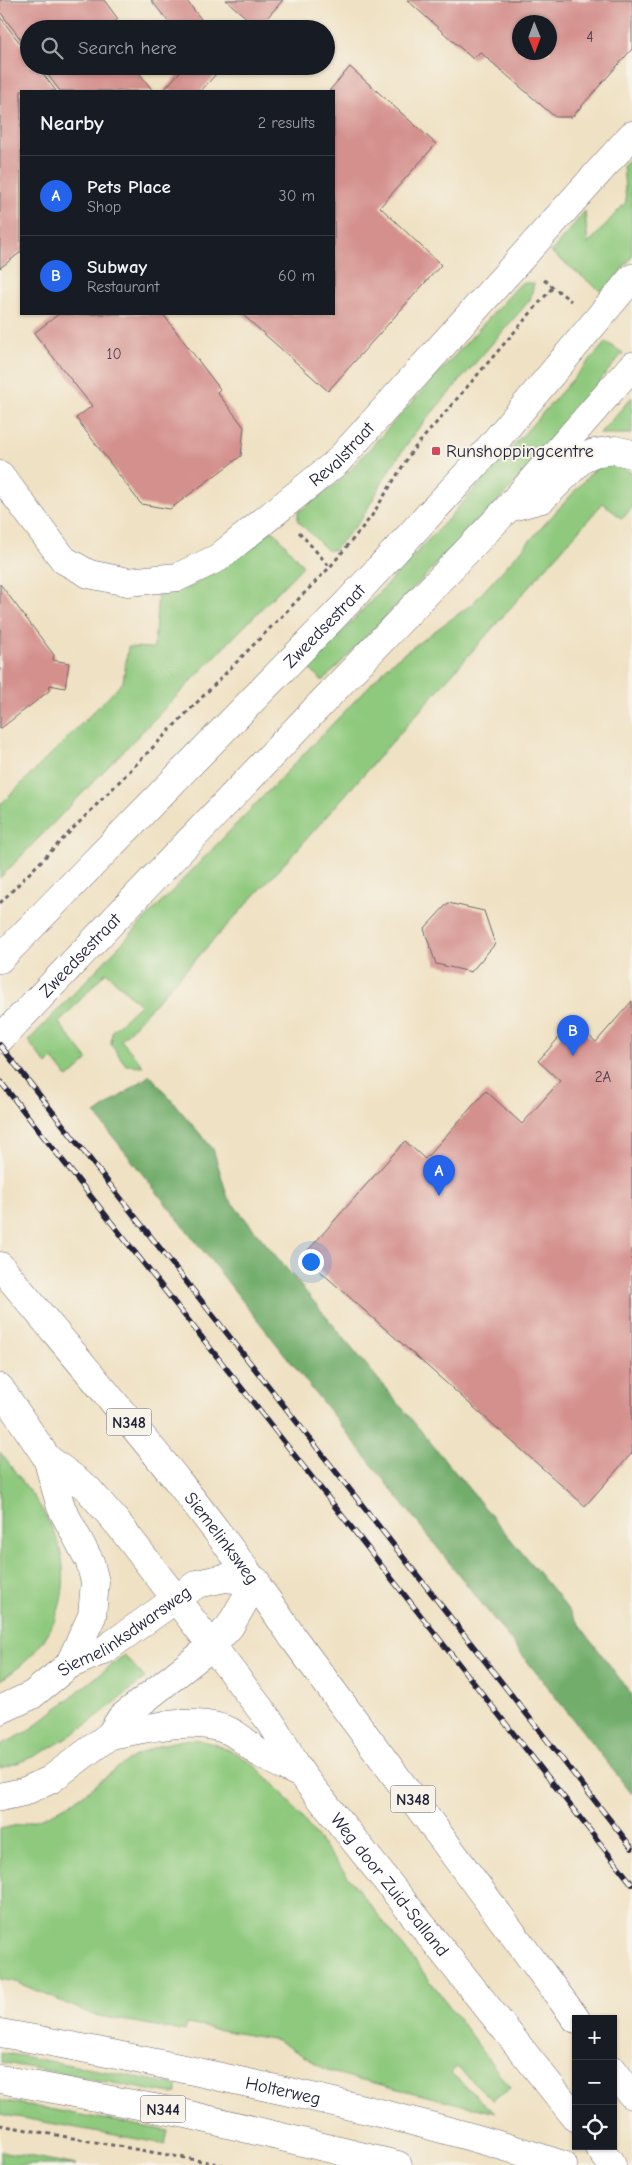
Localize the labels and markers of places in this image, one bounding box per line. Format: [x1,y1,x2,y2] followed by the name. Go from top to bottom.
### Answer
[446,441,594,462] place label: Runshoppingcentre
[430,445,442,457] marker: Runshoppingcentre
[557,1015,589,1056] pin: B
[423,1155,455,1196] pin: A

